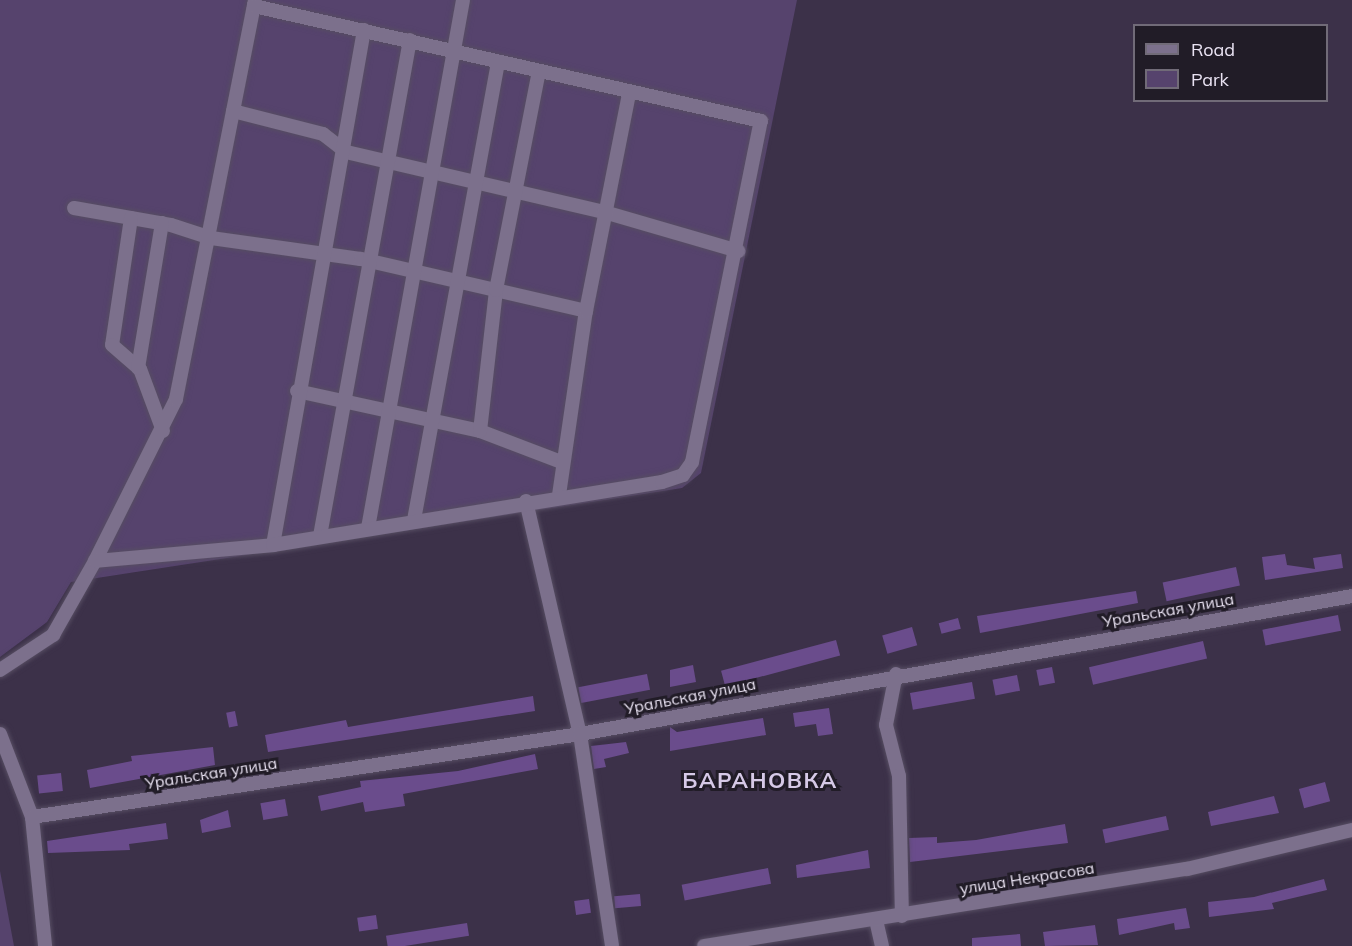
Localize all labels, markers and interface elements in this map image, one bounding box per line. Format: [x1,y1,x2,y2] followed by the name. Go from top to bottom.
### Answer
[1133,24,1328,102] legend
[1191,38,1235,61] text: Road
[1191,68,1229,91] text: Park
[1101,589,1235,631] street label: Уральская улица
[623,674,757,718] street label: Уральская улица
[144,753,278,793] street label: Уральская улица
[682,768,838,794] district label: БАРАНОВКА
[958,858,1096,898] street label: улица Некрасова

